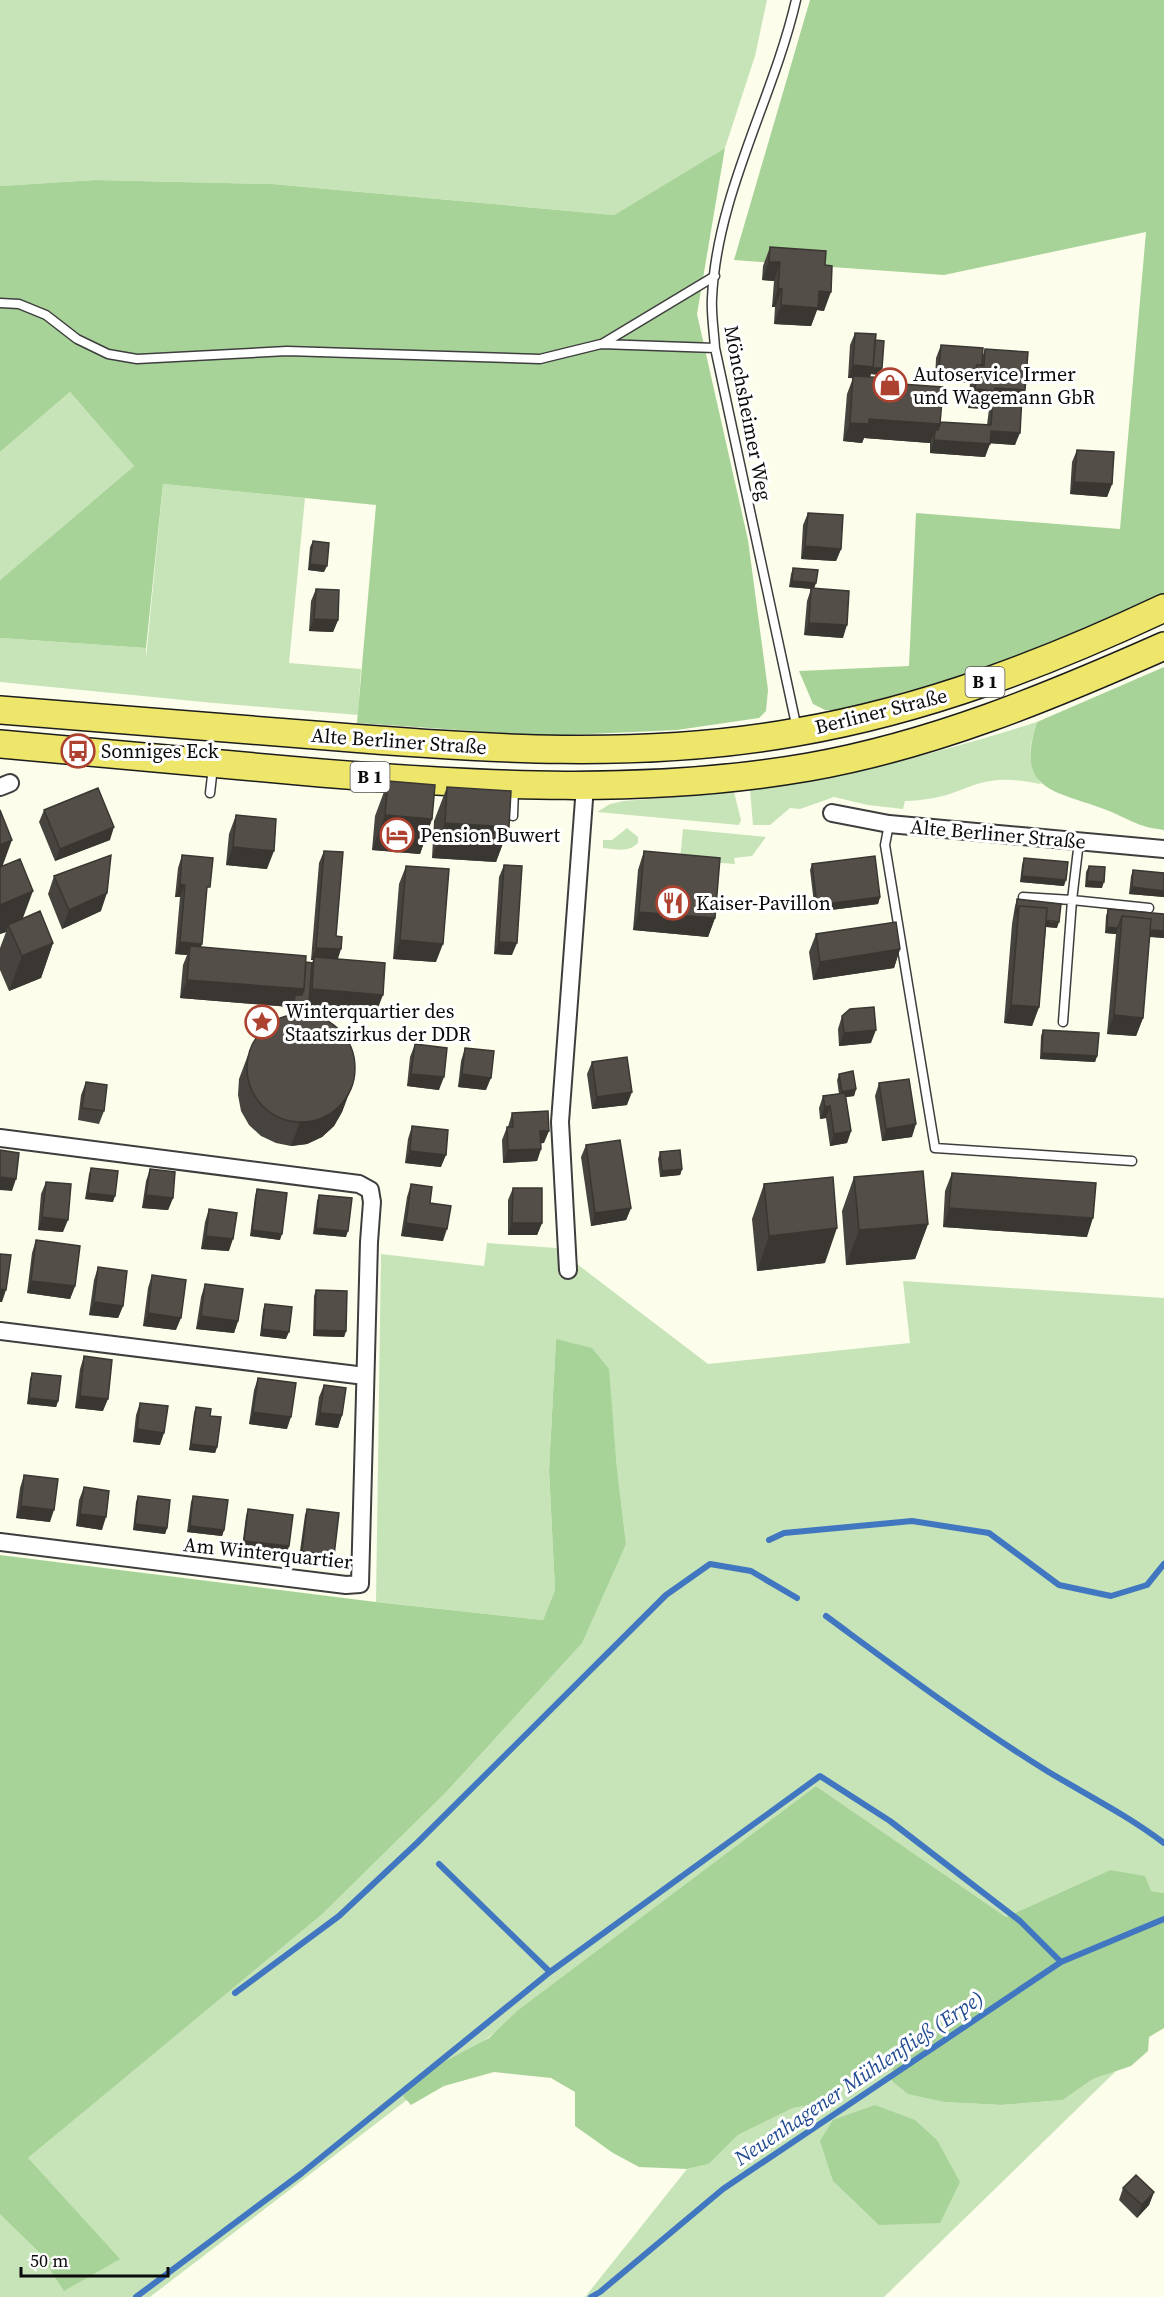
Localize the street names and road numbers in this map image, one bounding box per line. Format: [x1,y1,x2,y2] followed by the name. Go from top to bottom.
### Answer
[717,323,779,503] street label: Mönchsheimer Weg
[966,667,1004,697] road number: B 1
[812,681,950,741] street label: Berliner Straße
[310,721,488,761] street label: Alte Berliner Straße
[350,762,389,792] road number: B 1
[909,812,1087,856] street label: Alte Berliner Straße
[182,1530,355,1576] street label: Am Winterquartier

